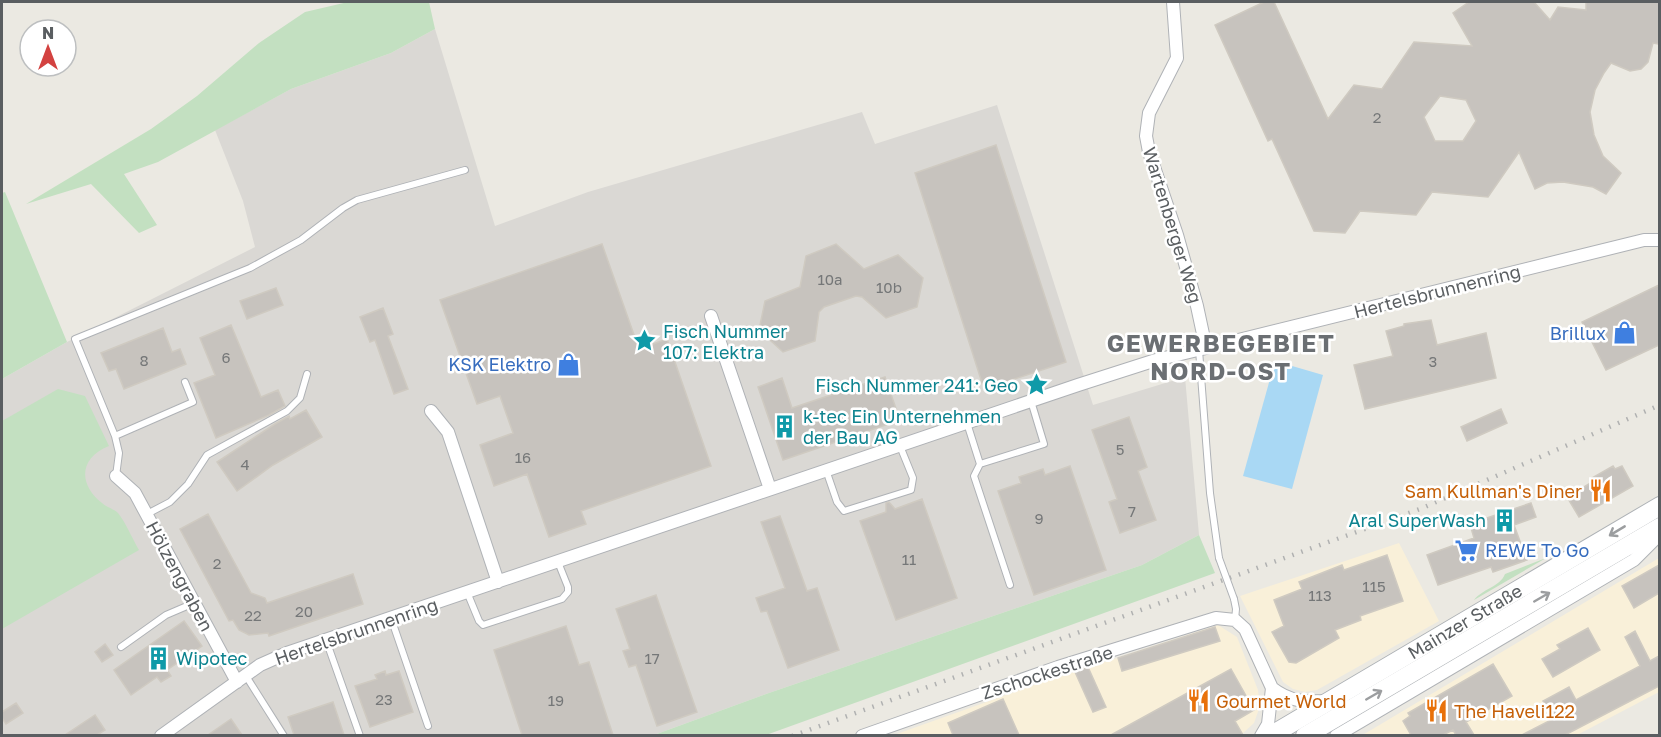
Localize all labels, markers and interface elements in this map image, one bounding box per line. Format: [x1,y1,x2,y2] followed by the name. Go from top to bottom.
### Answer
[18,18,78,78] north arrow
[42,23,54,43] text: N
[1373,108,1381,126] house number: 2
[1139,144,1207,306] street label: Wartenberger Weg
[1351,260,1523,322] street label: Hertelsbrunnenring
[817,270,843,288] house number: 10a
[876,278,902,296] house number: 10b
[663,320,787,363] place label: Fisch Nummer 107: Elektra
[1611,320,1637,346] shop icon: Brillux
[1550,322,1606,344] place label: Brillux
[632,328,658,354] place icon: Fisch Nummer 107: Elektra
[1107,328,1335,385] district label: GEWERBEGEBIET NORD-OST
[221,348,231,366] house number: 6
[139,351,149,369] house number: 8
[556,351,582,377] shop icon: KSK Elektro
[1429,352,1437,370] house number: 3
[448,353,551,375] place label: KSK Elektro
[1023,372,1049,398] place icon: Fisch Nummer 241: Geo
[815,374,1018,396] place label: Fisch Nummer 241: Geo
[803,405,1001,448] place label: k-tec Ein Unternehmen der Bau AG
[772,413,798,439] building icon: k-tec Ein Unternehmen der Bau AG
[1116,440,1124,458] house number: 5
[515,448,531,466] house number: 16
[240,455,250,473] house number: 4
[1587,478,1613,504] restaurant icon: Sam Kullman's Diner
[1404,480,1582,502] place label: Sam Kullman's Diner
[1128,502,1136,520] house number: 7
[1491,507,1517,533] building icon: Aral SuperWash
[1034,509,1044,527] house number: 9
[1348,509,1486,531] place label: Aral SuperWash
[142,517,218,635] street label: Hölzengraben
[1609,526,1626,538] one-way arrow
[1454,537,1480,563] supermarket icon: REWE To Go
[1485,539,1589,561] place label: REWE To Go
[902,550,916,568] house number: 11
[213,554,221,572] house number: 2
[1362,577,1386,595] house number: 115
[1404,579,1526,663] street label: Mainzer Straße
[1308,586,1332,604] house number: 113
[1533,590,1550,602] one-way arrow
[272,593,440,669] street label: Hertelsbrunnenring
[295,602,313,620] house number: 20
[244,606,262,624] house number: 22
[979,640,1115,704] street label: Zschockestraße
[145,645,171,671] building icon: Wipotec
[176,647,248,669] place label: Wipotec
[644,649,660,667] house number: 17
[1185,688,1211,714] restaurant icon: Gourmet World
[1365,689,1382,701] one-way arrow
[375,690,393,708] house number: 23
[1216,690,1347,712] place label: Gourmet World
[548,691,564,709] house number: 19
[1423,698,1449,724] restaurant icon: The Haveli122
[1454,700,1575,722] place label: The Haveli122

